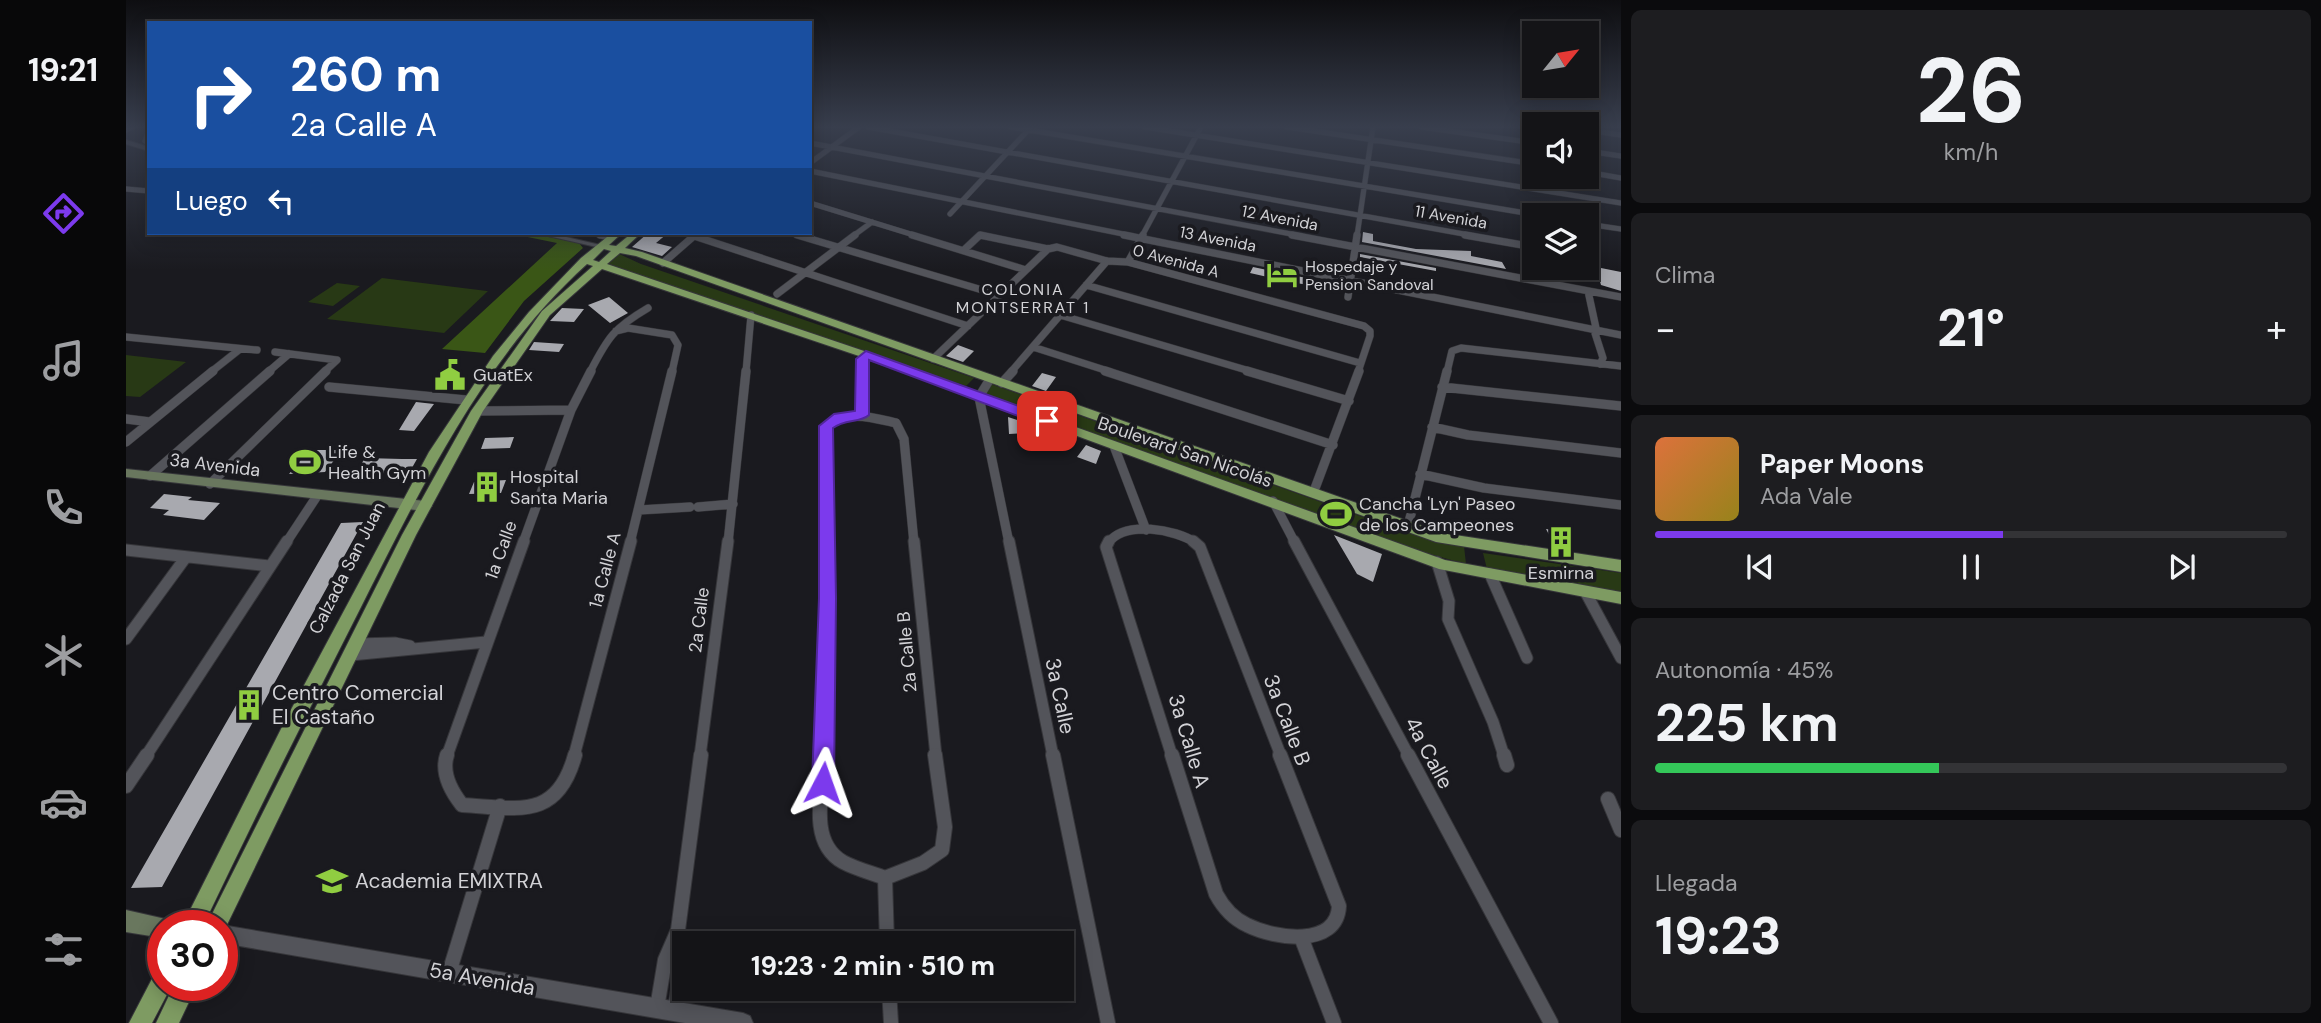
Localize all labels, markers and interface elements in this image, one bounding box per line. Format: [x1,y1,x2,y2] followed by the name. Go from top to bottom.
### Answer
[1522,21,1600,98] north arrow
[1522,21,1599,280] map controls
[1916,32,2026,150] text: 26
[290,42,441,106] text: 260 m
[28,49,98,91] text: 19:21
[175,49,266,140] icon: right
[290,104,437,146] text: 2a Calle A
[1522,112,1599,189] button: sound
[1944,137,1998,167] text: km/h
[262,182,300,220] icon: left
[175,184,248,218] text: Luego
[39,189,88,238] icon: directions
[1240,200,1320,236] street label: 12 Avenida
[1413,200,1489,234] street label: 11 Avenida
[1522,203,1599,280] button: layers
[1178,221,1258,257] street label: 13 Avenida
[1130,239,1222,283] street label: 0 Avenida A
[1305,256,1433,295] place label: Hospedaje y Pension Sandoval
[1265,258,1299,292] hotel icon: Hospedaje y Pension Sandoval
[1655,260,1715,290] text: Clima
[956,279,1090,318] district label: COLONIA MONTSERRAT 1
[1937,294,2005,362] text: 21°
[1655,304,1676,354] text: −
[2266,304,2287,354] text: +
[39,336,88,385] icon: music
[433,358,467,392] public building icon: GuatEx
[473,363,533,387] place label: GuatEx
[1017,391,1077,451] pin
[1028,402,1066,440] icon: arrive
[1095,411,1275,493] street label: Boulevard San Nicolás
[328,440,426,485] place label: Life & Health Gym
[288,445,322,479] sports icon: Life & Health Gym
[1760,447,1924,481] text: Paper Moons
[168,448,262,482] street label: 3a Avenida
[510,465,608,510] place label: Hospital Santa Maria
[470,470,504,504] building icon: Hospital Santa Maria
[1760,481,1853,511] text: Ada Vale
[39,483,88,532] icon: phone
[1359,492,1515,537] place label: Cancha 'Lyn' Paseo de los Campeones
[1319,497,1353,531] sports icon: Cancha 'Lyn' Paseo de los Campeones
[303,498,391,638] street label: Calzada San Juan
[479,517,523,583] street label: 1a Calle
[1544,525,1578,559] building icon: Esmirna
[583,529,627,611] street label: 1a Calle A
[1741,548,1779,586] icon: previous
[1952,548,1990,586] icon: pause
[2163,548,2201,586] icon: next
[1528,561,1594,585] place label: Esmirna
[683,586,715,654] street label: 2a Calle
[891,610,923,694] street label: 2a Calle B
[39,631,88,680] icon: climate
[1038,655,1082,737] street label: 3a Calle
[1655,655,1833,685] text: Autonomía · 45%
[1257,670,1317,770] street label: 3a Calle B
[272,679,443,731] place label: Centro Comercial El Castaño
[232,688,266,722] building icon: Centro Comercial El Castaño
[1655,689,1839,757] text: 225 km
[1161,691,1217,791] street label: 3a Calle A
[1398,712,1460,794] street label: 4a Calle
[786,746,860,820] position arrow
[39,778,88,827] icon: car
[315,864,349,898] school or university icon: Academia EMIXTRA
[355,867,543,895] place label: Academia EMIXTRA
[1655,868,1738,898] text: Llegada
[1655,902,1782,970] text: 19:23
[147,910,238,1001] speed limit sign: 30
[39,925,88,974] icon: filters
[751,949,995,983] text: 19:23 · 2 min · 510 m
[427,956,537,1002] street label: 5a Avenida

